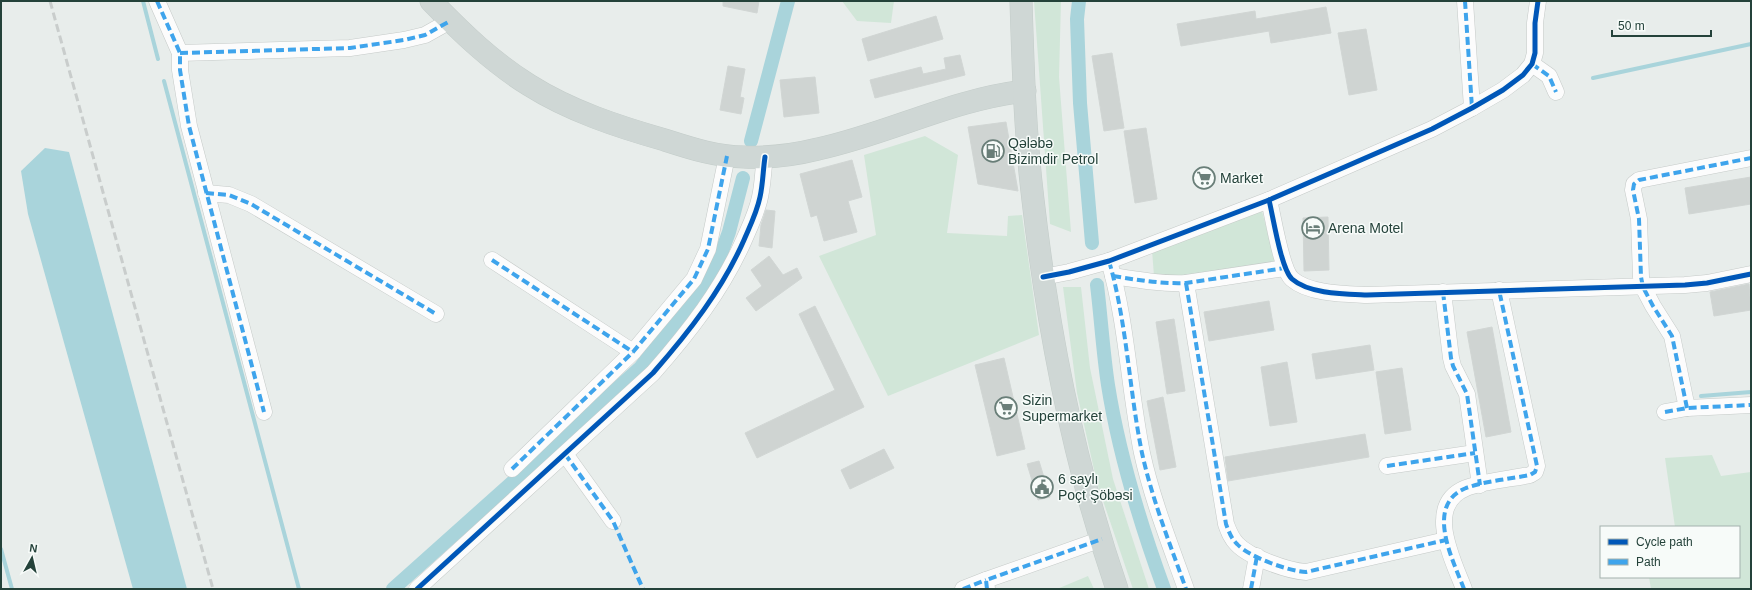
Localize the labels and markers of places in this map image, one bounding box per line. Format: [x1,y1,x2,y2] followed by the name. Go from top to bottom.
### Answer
[1008,135,1098,167] place label: Qələbə Bizimdir Petrol
[980,138,1006,164] fuel station icon: Qələbə Bizimdir Petrol
[1191,165,1217,191] supermarket icon: Market
[1220,170,1263,186] place label: Market
[1300,215,1326,241] hotel icon: Arena Motel
[1328,220,1403,236] place label: Arena Motel
[1022,392,1102,424] place label: Sizin Supermarket
[993,395,1019,421] supermarket icon: Sizin Supermarket
[1058,471,1133,503] place label: 6 saylı Poçt Şöbəsi
[1029,474,1055,500] public building icon: 6 saylı Poçt Şöbəsi

